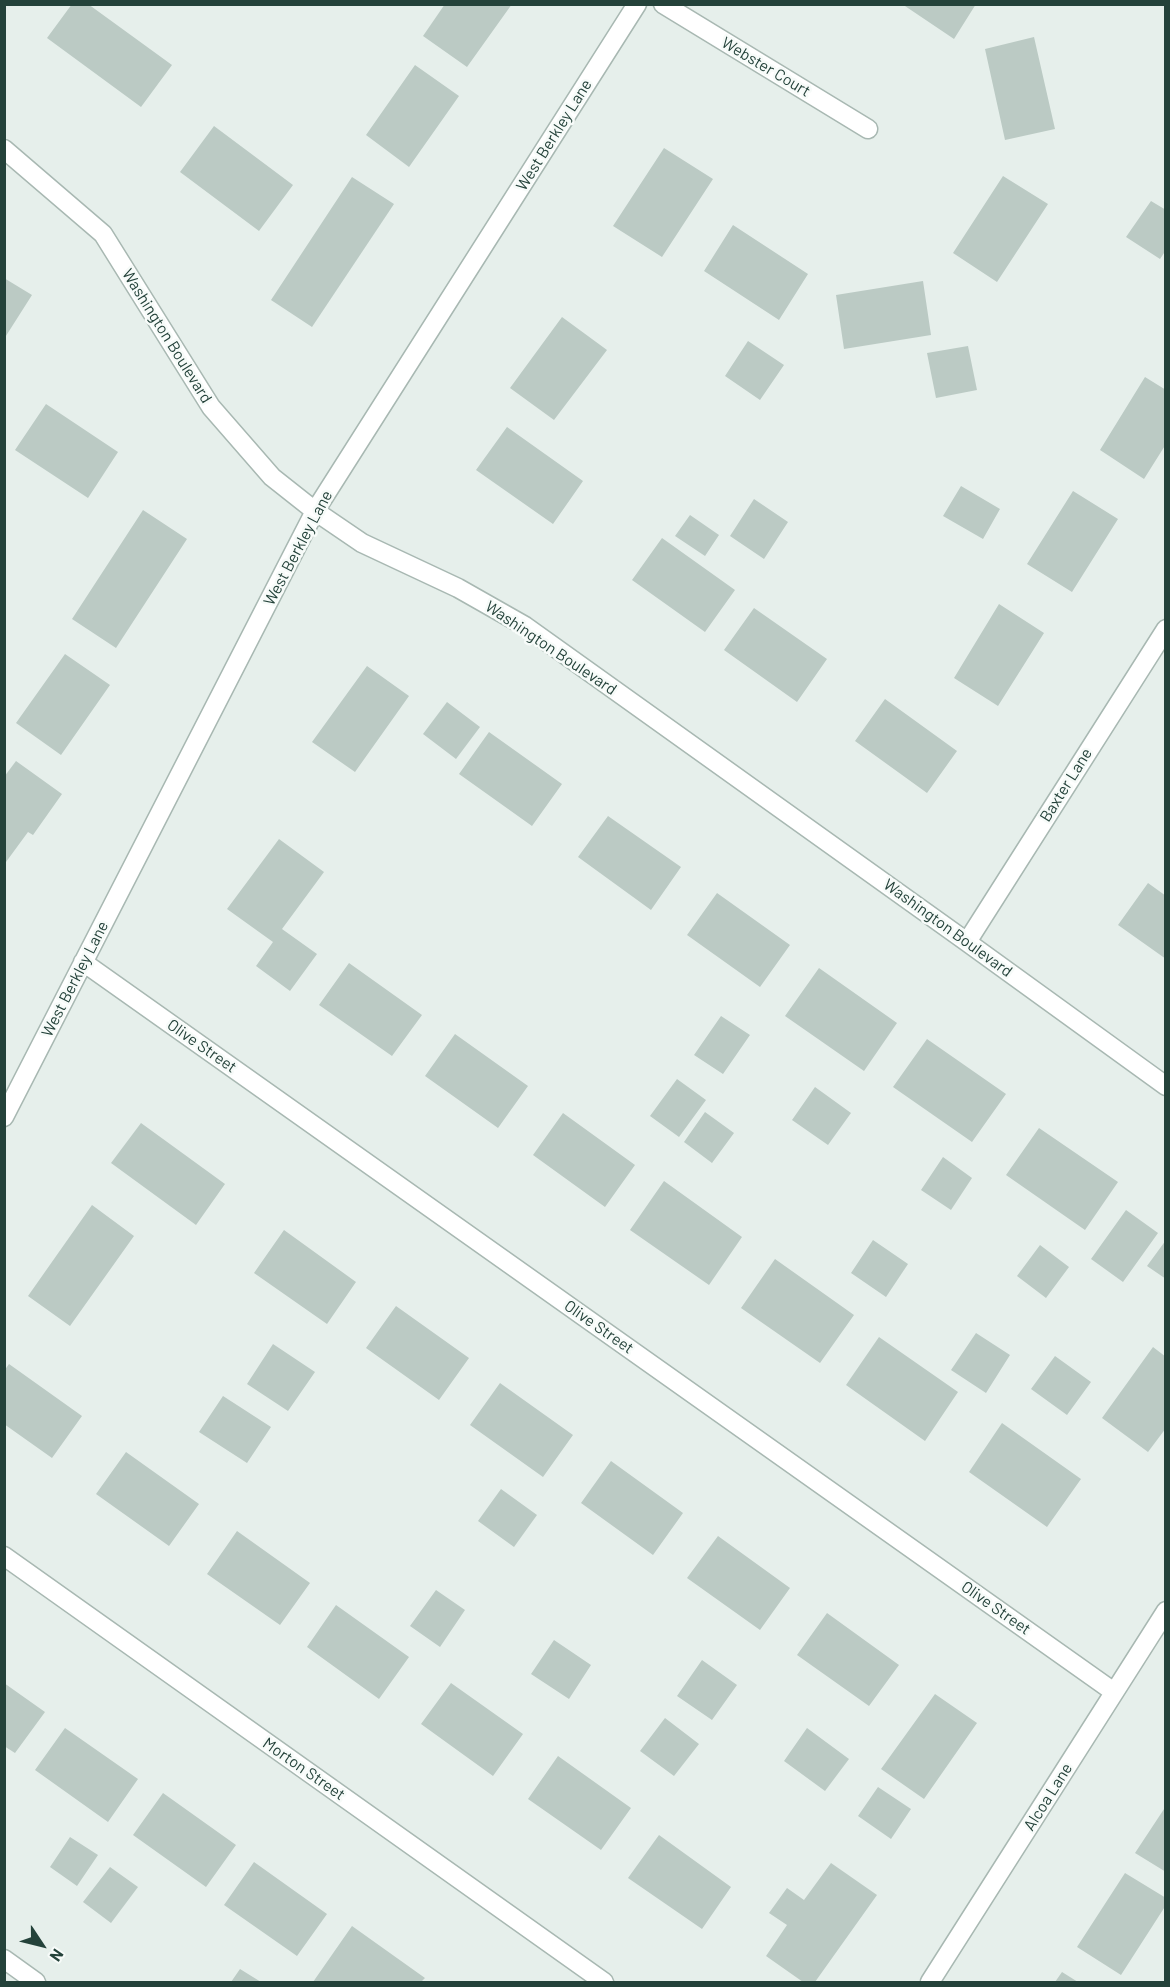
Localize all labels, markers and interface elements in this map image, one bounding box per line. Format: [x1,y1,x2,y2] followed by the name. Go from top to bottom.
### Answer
[718,33,814,101] street label: Webster Court
[512,76,596,194] street label: West Berkley Lane
[118,265,216,407] street label: Washington Boulevard
[260,487,336,609] street label: West Berkley Lane
[482,597,620,699] street label: Washington Boulevard
[1036,745,1096,825] street label: Baxter Lane
[880,875,1016,981] street label: Washington Boulevard
[37,918,113,1040] street label: West Berkley Lane
[164,1015,240,1077] street label: Olive Street
[561,1296,637,1358] street label: Olive Street
[958,1577,1034,1639] street label: Olive Street
[259,1734,349,1804] street label: Morton Street
[1020,1760,1076,1834] street label: Alcoa Lane
[12,1915,72,1975] north arrow
[46,1946,68,1965] text: N

